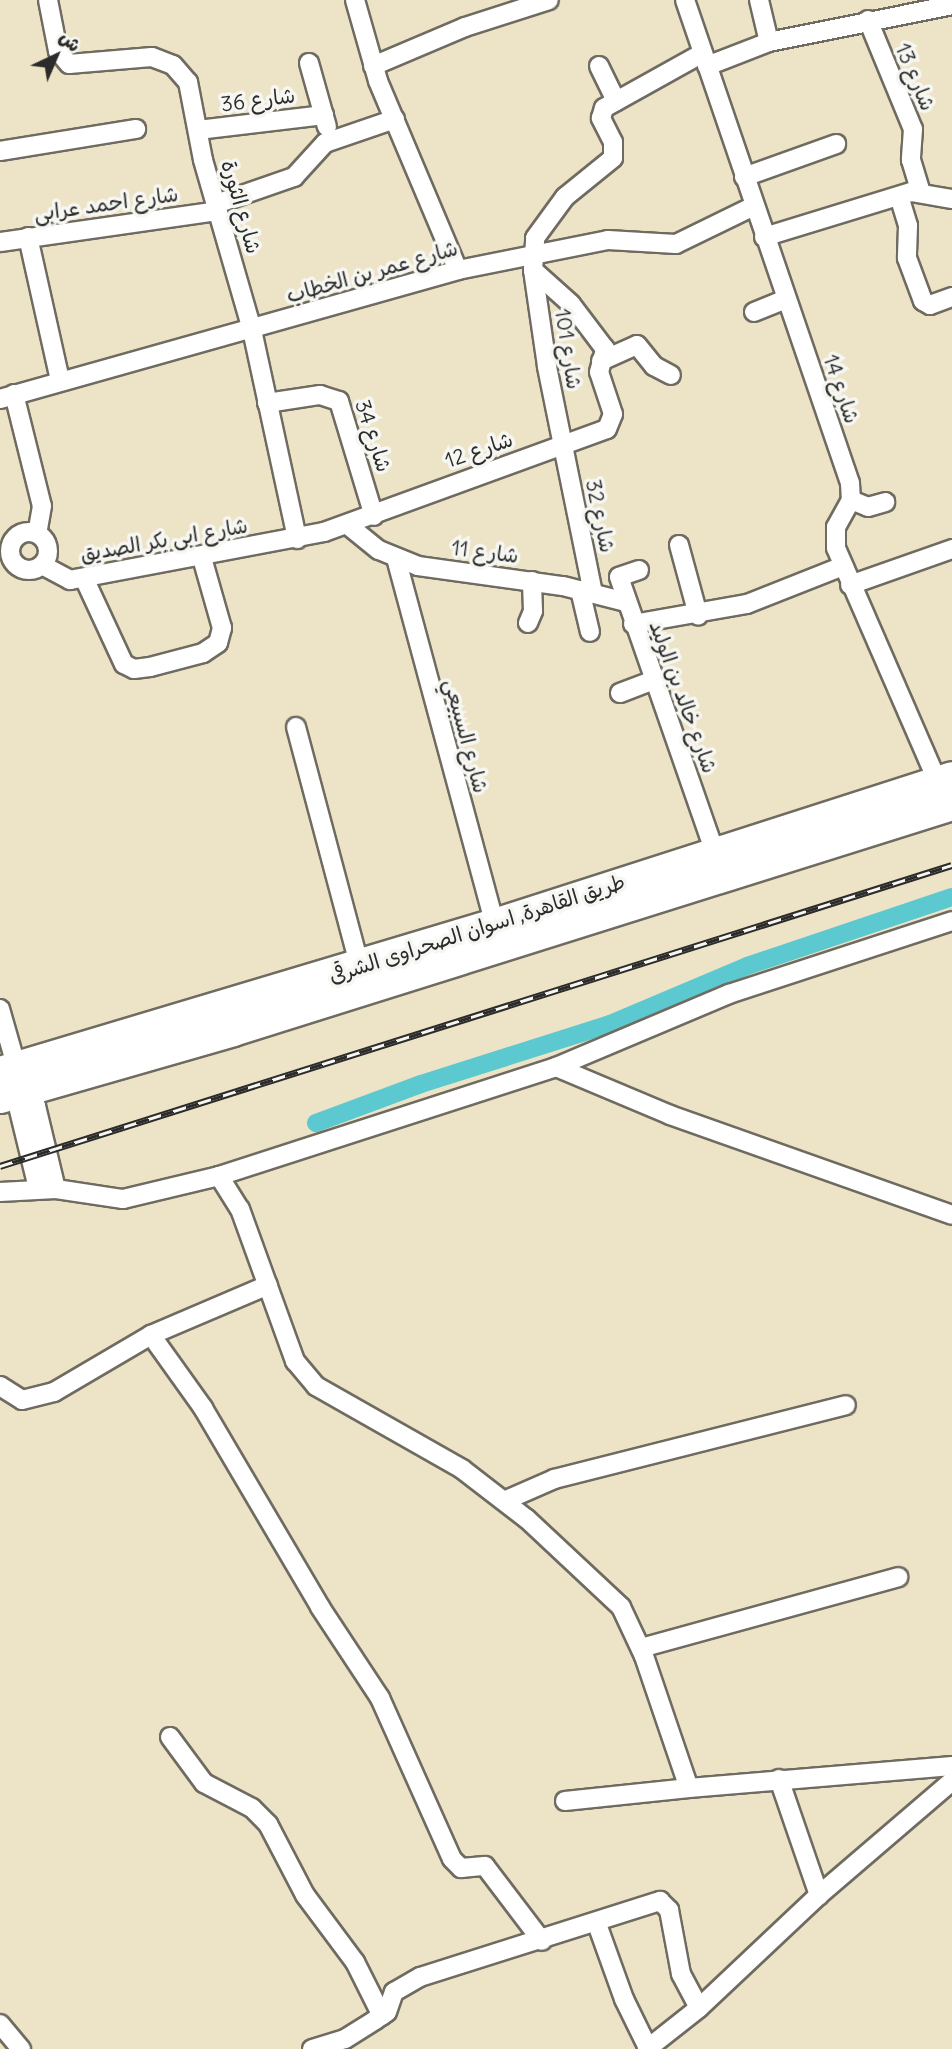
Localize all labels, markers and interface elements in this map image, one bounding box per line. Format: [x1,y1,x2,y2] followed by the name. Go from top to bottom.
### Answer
[21,21,91,91] north arrow
[55,25,86,57] text: ش
[890,40,940,114] street label: شارع 13
[219,83,297,117] street label: شارع 36
[216,157,266,257] street label: شارع الثورة
[32,181,180,227] street label: شارع احمد عرابى
[284,236,460,308] street label: شارع عمر بن الخطاب
[549,307,587,391] street label: شارع 101
[818,351,864,427] street label: شارع 14
[350,397,396,475] street label: شارع 34
[442,427,516,473] street label: شارع 12
[580,477,620,555] street label: شارع 32
[78,513,250,567] street label: شارع ابى بكر الصديق
[450,535,520,569] street label: شارع 11
[644,617,722,777] street label: شارع خالد بن الوليد
[439,676,493,796] street label: شارع السبيعي
[326,869,628,989] street label: طريق القاهرة, اسوان الصحراوى الشرقى

